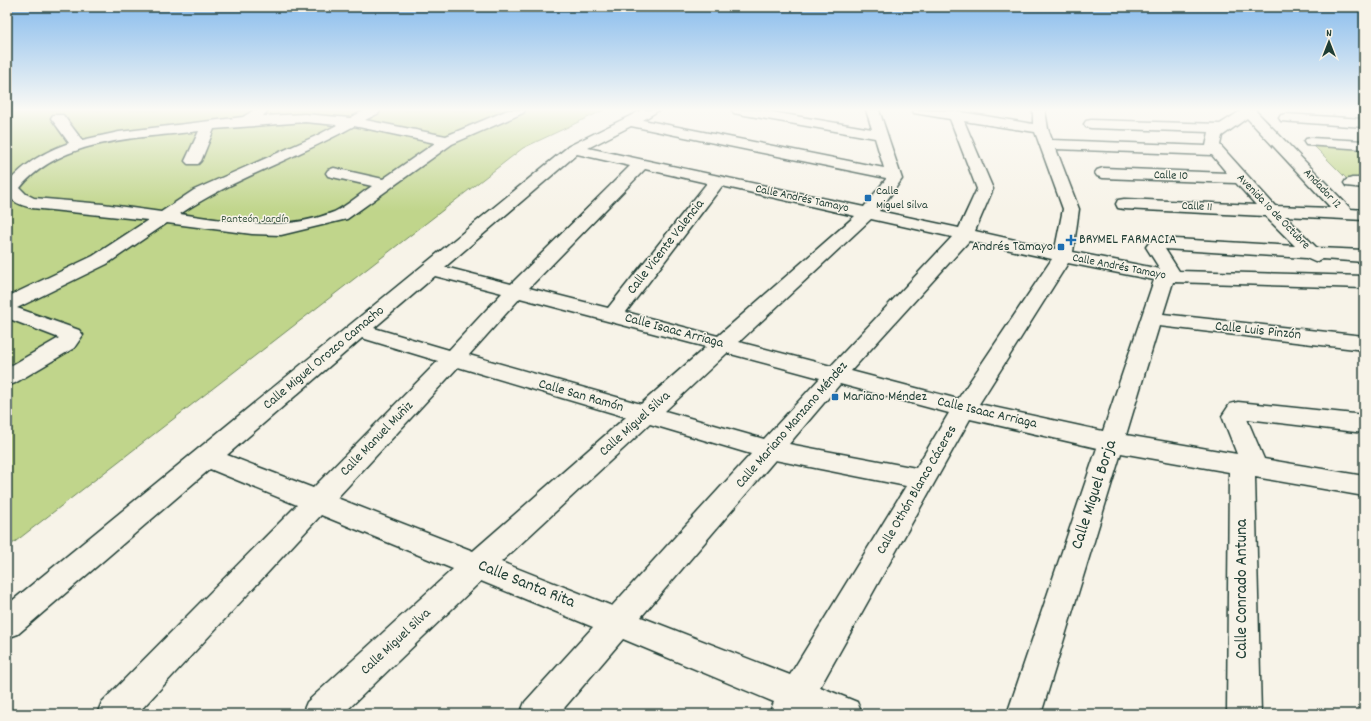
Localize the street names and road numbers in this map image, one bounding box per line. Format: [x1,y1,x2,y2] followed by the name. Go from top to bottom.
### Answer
[1299,165,1345,213] street label: Andador 12
[1153,167,1189,185] street label: Calle 10
[1232,170,1314,254] street label: Avenida 1o de Octubre
[754,181,850,217] street label: Calle Andrés Tamayo
[623,195,710,299] street label: Calle Vicente Valencia
[1181,198,1213,216] street label: Calle 11
[1071,250,1167,284] street label: Calle Andrés Tamayo
[259,301,389,415] street label: Calle Miguel Orozco Camacho
[622,308,726,354] street label: Calle Isaac Arriaga
[1214,317,1302,345] street label: Calle Luis Pinzón
[731,357,853,493] street label: Calle Mariano Manzano Méndez
[536,374,626,418] street label: Calle San Ramón
[595,386,675,461] street label: Calle Miguel Silva
[935,392,1039,434] street label: Calle Isaac Arriaga
[336,396,419,481] street label: Calle Manuel Muñiz
[872,422,962,558] street label: Calle Othón Blanco Cáceres
[1066,436,1124,553] street label: Calle Miguel Borja
[1231,518,1255,659] street label: Calle Conrado Antuna
[474,555,579,616] street label: Calle Santa Rita
[356,604,436,680] street label: Calle Miguel Silva

